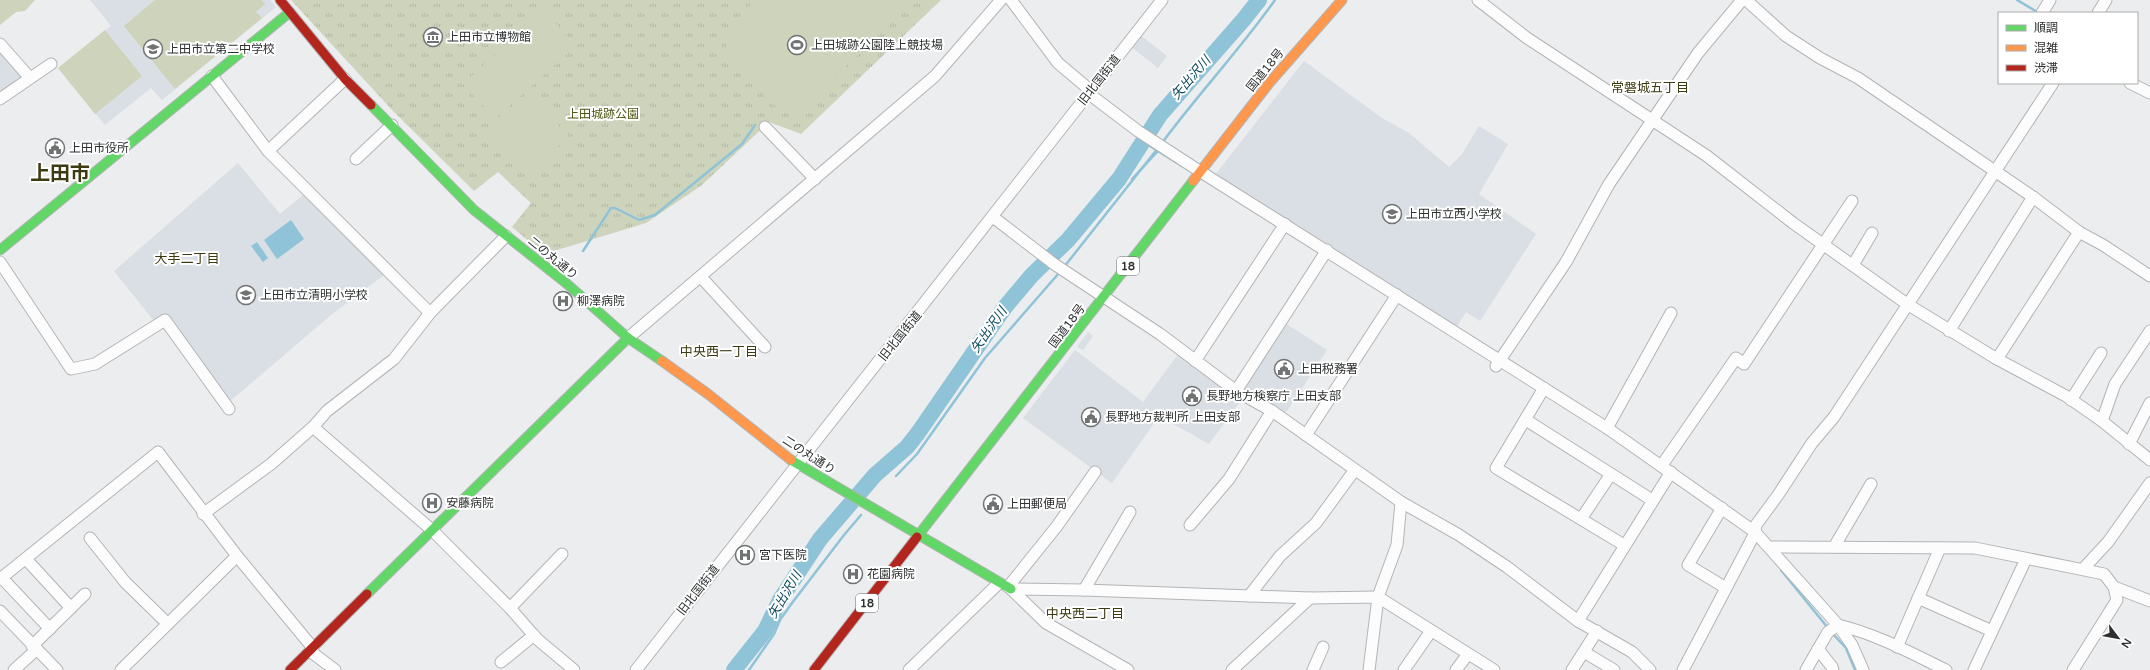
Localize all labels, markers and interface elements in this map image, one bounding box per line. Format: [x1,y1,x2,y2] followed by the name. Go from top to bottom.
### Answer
[1998,12,2138,84] legend
[2034,21,2058,35] text: 順調
[422,26,444,48] museum icon: 上田市立博物館
[447,30,531,44] place label: 上田市立博物館
[786,34,808,56] sports icon: 上田城跡公園陸上競技場
[142,38,164,60] school or university icon: 上田市立第二中学校
[811,38,943,52] place label: 上田城跡公園陸上競技場
[2034,41,2058,55] text: 混雑
[167,42,275,56] place label: 上田市立第二中学校
[1243,46,1287,94] street label: 国道18号
[1075,52,1123,108] street label: 旧北国街道
[1168,52,1215,103] water label: 矢出沢川
[2034,61,2058,75] text: 渋滞
[1611,80,1689,96] district label: 常磐城五丁目
[567,107,639,121] park label: 上田城跡公園
[44,137,66,159] public building icon: 上田市役所
[69,141,129,155] place label: 上田市役所
[30,162,90,186] district label: 上田市
[1381,203,1403,225] school or university icon: 上田市立西小学校
[1406,207,1502,221] place label: 上田市立西小学校
[525,234,581,282] street label: 二の丸通り
[154,251,220,267] district label: 大手二丁目
[1117,257,1139,275] road number: 18
[235,284,257,306] school or university icon: 上田市立清明小学校
[260,288,368,302] place label: 上田市立清明小学校
[552,290,574,312] hospital icon: 柳澤病院
[577,294,625,308] place label: 柳澤病院
[1046,301,1088,351] street label: 国道18号
[968,302,1012,356] water label: 矢出沢川
[876,308,924,364] street label: 旧北国街道
[680,344,758,360] district label: 中央西一丁目
[1273,358,1295,380] public building icon: 上田税務署
[1298,362,1358,376] place label: 上田税務署
[1181,385,1203,407] public building icon: 長野地方検察庁 上田支部
[1206,389,1341,403] place label: 長野地方検察庁 上田支部
[1080,406,1102,428] public building icon: 長野地方裁判所 上田支部
[1105,410,1240,424] place label: 長野地方裁判所 上田支部
[780,433,838,477] street label: 二の丸通り
[421,492,443,514] hospital icon: 安藤病院
[982,493,1004,515] public building icon: 上田郵便局
[446,496,494,510] place label: 安藤病院
[1007,497,1067,511] place label: 上田郵便局
[734,544,756,566] hospital icon: 宮下医院
[759,548,807,562] place label: 宮下医院
[674,562,722,618] street label: 旧北国街道
[842,563,864,585] hospital icon: 花園病院
[765,567,806,621] water label: 矢出沢川
[867,567,915,581] place label: 花園病院
[856,594,878,612] road number: 18
[1046,606,1124,622] district label: 中央西二丁目
[2098,618,2138,658] north arrow
[2118,636,2134,650] text: N

